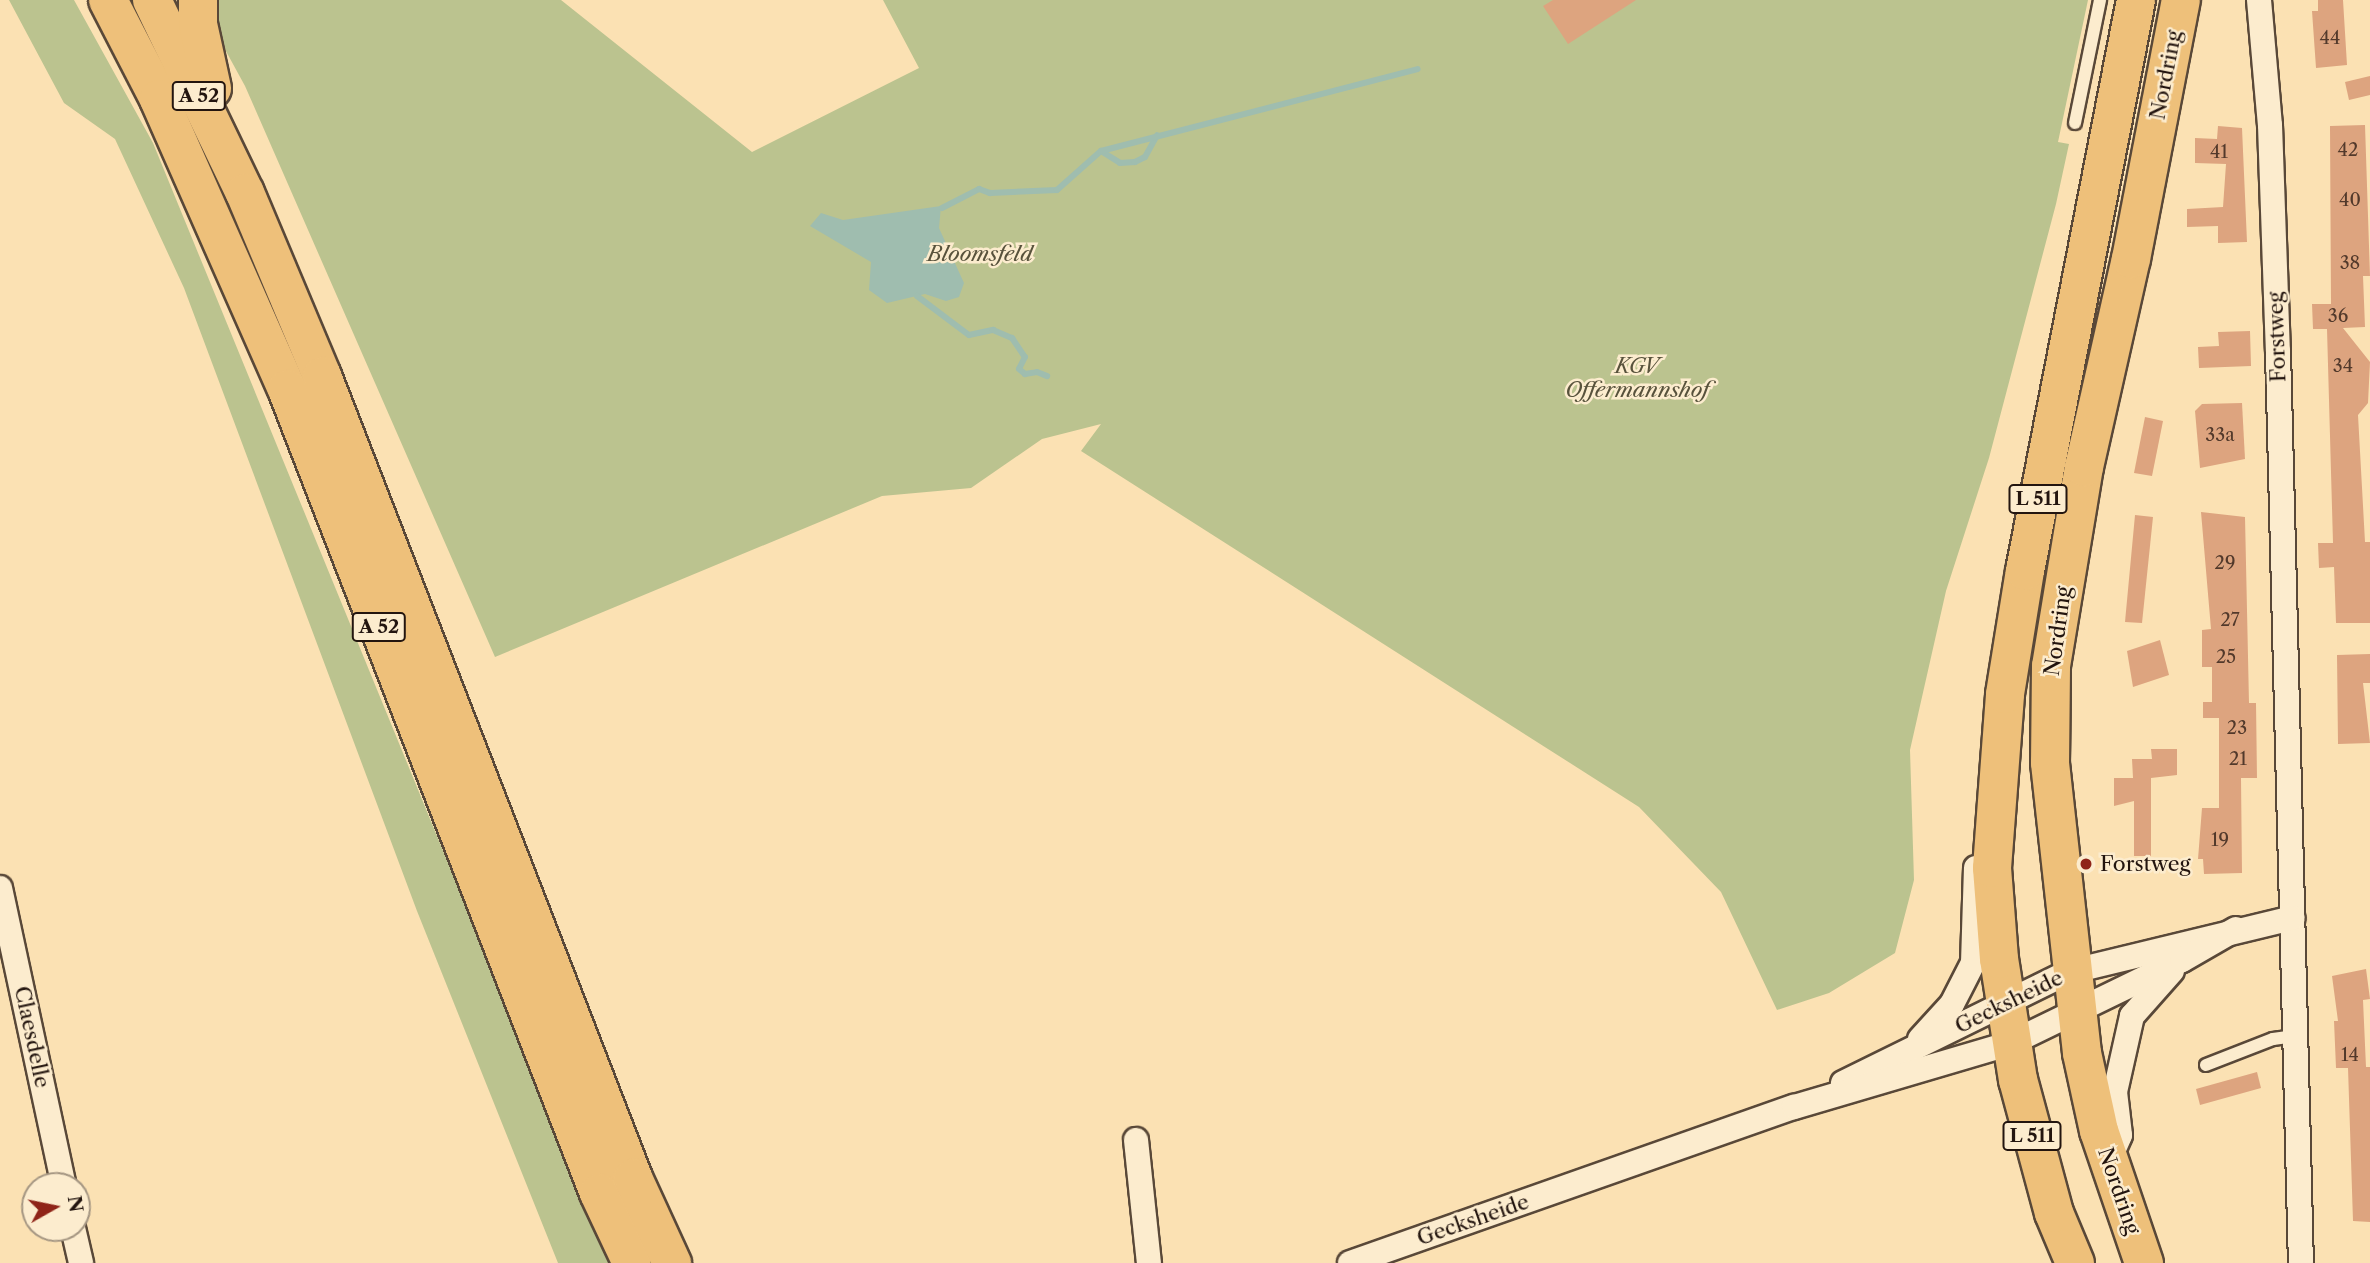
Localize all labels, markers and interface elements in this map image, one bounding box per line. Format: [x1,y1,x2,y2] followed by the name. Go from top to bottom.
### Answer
[2320,27,2340,49] house number: 44
[2145,28,2187,122] street label: Nordring
[171,80,227,111] road number: A 52
[2338,139,2358,161] house number: 42
[2210,141,2228,163] house number: 41
[2339,189,2361,211] house number: 40
[927,241,1033,267] park label: Bloomsfeld
[2340,252,2360,274] house number: 38
[2263,291,2291,383] street label: Forstweg
[2328,305,2348,327] house number: 36
[1565,353,1709,403] park label: KGV Offermannshof
[2333,355,2353,377] house number: 34
[2205,424,2235,446] house number: 33a
[2008,484,2068,514] road number: L 511
[2215,552,2235,574] house number: 29
[2039,584,2077,678] street label: Nordring
[2220,609,2240,631] house number: 27
[351,612,407,642] road number: A 52
[2216,646,2236,668] house number: 25
[2227,717,2247,739] house number: 23
[2229,748,2247,770] house number: 21
[2211,829,2229,851] house number: 19
[2100,851,2191,877] place label: Forstweg
[2078,856,2094,872] marker: Forstweg
[1951,965,2067,1039] street label: Gecksheide
[9,984,55,1090] street label: Claesdelle
[2341,1044,2359,1066] house number: 14
[2002,1120,2062,1152] road number: L 511
[2092,1144,2146,1238] street label: Nordring
[21,1172,91,1242] north arrow
[1414,1189,1532,1251] street label: Gecksheide
[63,1194,88,1214] text: N

